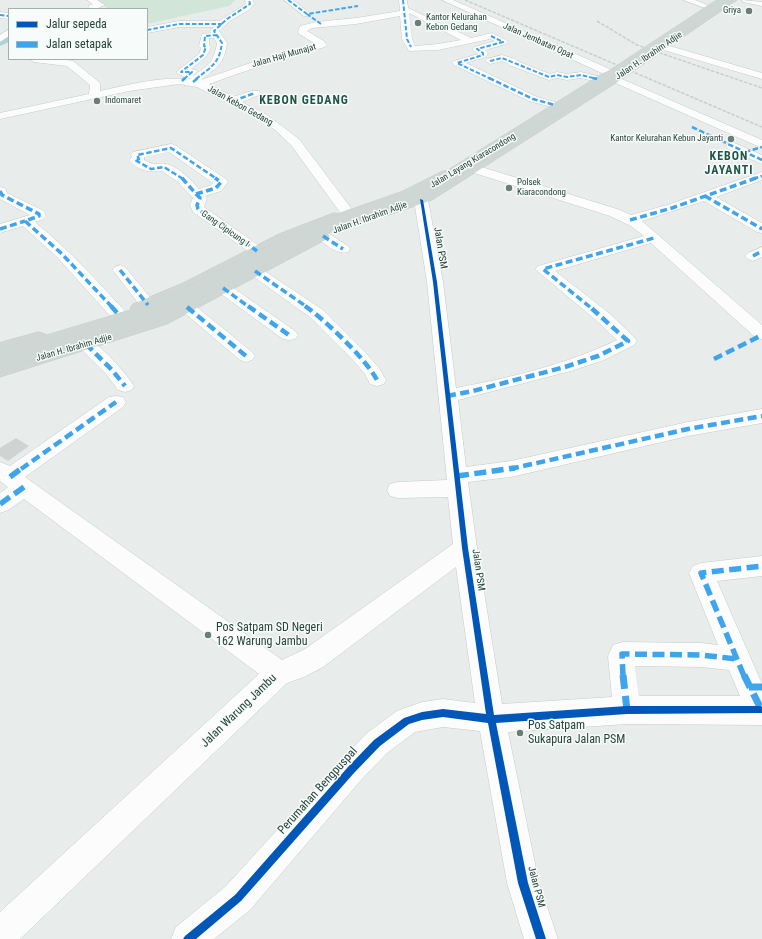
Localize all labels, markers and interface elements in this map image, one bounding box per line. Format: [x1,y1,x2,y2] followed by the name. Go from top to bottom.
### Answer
[723,6,741,16] place label: Griya
[744,6,754,16] marker: Griya
[8,8,148,60] legend
[426,13,487,34] place label: Kantor Kelurahan Kebon Gedang
[46,17,107,31] text: Jalur sepeda
[413,18,423,28] marker: Kantor Kelurahan Kebon Gedang
[501,21,575,61] street label: Jalan Jembatan Opat
[614,30,684,82] street label: Jalan H. Ibrahim Adjie
[46,37,112,51] text: Jalan setapak
[251,42,317,70] street label: Jalan Haji Munajat
[205,84,275,128] street label: Jalan Kebon Gedang
[259,94,349,108] district label: KEBON GEDANG
[92,96,102,106] marker: Indomaret
[105,96,141,106] place label: Indomaret
[428,131,518,191] street label: Jalan Layang Kiaracondong
[610,134,723,144] place label: Kantor Kelurahan Kebun Jayanti
[726,134,736,144] marker: Kantor Kelurahan Kebun Jayanti
[705,150,753,178] district label: KEBON JAYANTI
[517,178,566,199] place label: Polsek Kiaracondong
[504,183,514,193] marker: Polsek Kiaracondong
[331,200,409,236] street label: Jalan H. Ibrahim Adjie
[199,209,251,249] street label: Gang Cipicung I
[431,226,449,270] street label: Jalan PSM
[35,332,113,364] street label: Jalan H. Ibrahim Adjie
[469,548,487,592] street label: Jalan PSM
[216,621,323,649] place label: Pos Satpam SD Negeri 162 Warung Jambu
[203,630,213,640] marker: Pos Satpam SD Negeri 162 Warung Jambu
[198,671,280,751] street label: Jalan Warung Jambu
[528,719,625,747] place label: Pos Satpam Sukapura Jalan PSM
[515,728,525,738] marker: Pos Satpam Sukapura Jalan PSM
[275,745,361,837] street label: Perumahan Bengpuspal
[525,865,547,909] street label: Jalan PSM

